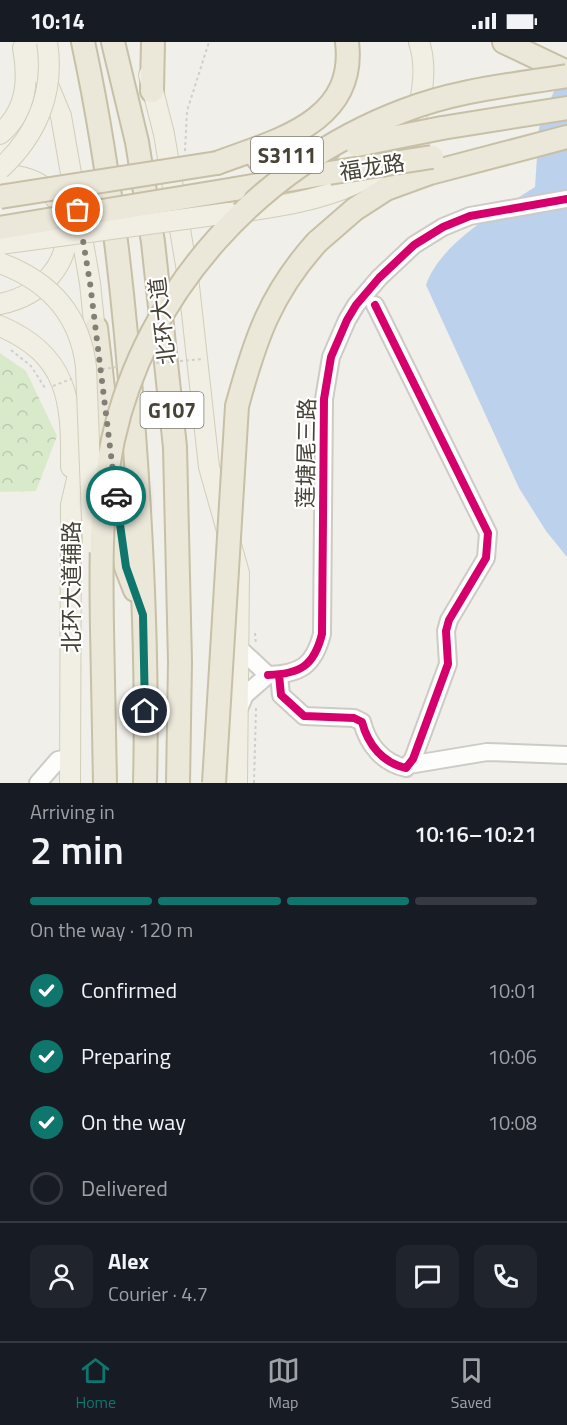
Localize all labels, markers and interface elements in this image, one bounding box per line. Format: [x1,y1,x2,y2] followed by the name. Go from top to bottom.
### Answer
[30,4,85,38] text: 10:14
[251,137,323,173] road number: S3111
[337,145,407,189] street label: 福龙路
[52,184,103,235] pin
[61,193,94,226] icon: bag
[140,275,184,367] street label: 北环大道
[140,392,204,428] road number: G107
[288,398,324,508] street label: 莲塘尾三路
[86,466,146,526] courier
[100,480,133,513] icon: car
[54,521,88,653] street label: 北环大道辅路
[119,685,170,736] pin
[128,694,161,727] icon: home
[30,796,115,827] text: Arriving in
[414,817,537,851] text: 10:16–10:21
[30,820,124,879] text: 2 min
[30,914,193,945] text: On the way · 120 m
[81,973,177,1007] text: Confirmed
[30,974,63,1007] icon: check
[488,975,537,1006] text: 10:01
[81,1039,171,1073] text: Preparing
[30,1040,63,1073] icon: check
[488,1041,537,1072] text: 10:06
[81,1105,186,1139] text: On the way
[30,1106,63,1139] icon: check
[488,1107,537,1138] text: 10:08
[81,1171,168,1205] text: Delivered
[108,1244,149,1278] text: Alex
[30,1245,93,1308] button: person
[396,1245,459,1308] button: chat
[474,1245,537,1308] button: phone
[108,1278,208,1309] text: Courier · 4.7
[75,1354,116,1414] tab: Home
[267,1354,300,1414] tab: Map
[451,1354,492,1414] tab: Saved

